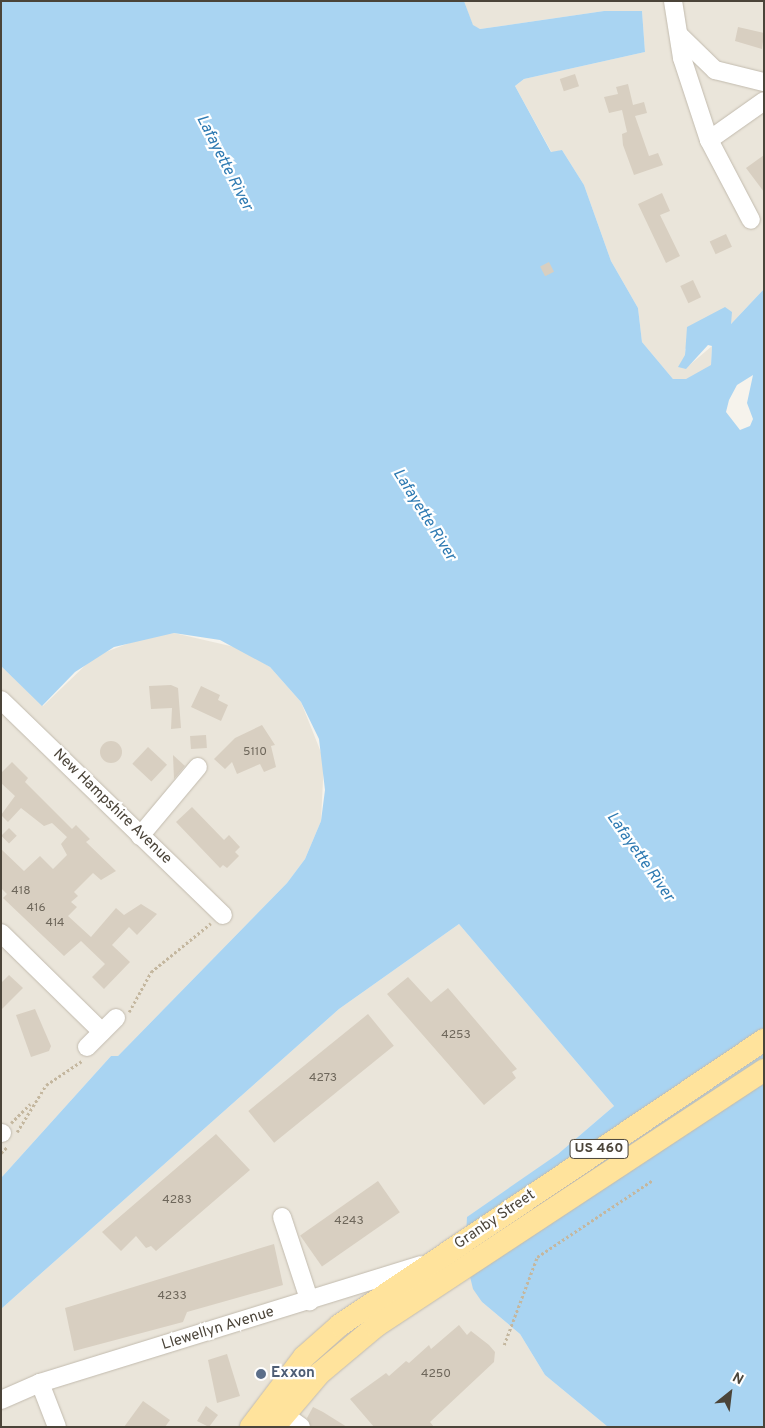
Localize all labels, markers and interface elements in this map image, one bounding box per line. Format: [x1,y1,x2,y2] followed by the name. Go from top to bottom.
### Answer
[192,112,256,214] water label: Lafayette River
[388,465,460,565] water label: Lafayette River
[49,745,175,869] street label: New Hampshire Avenue
[243,746,267,760] house number: 5110
[602,809,678,905] water label: Lafayette River
[11,885,31,899] house number: 418
[26,902,46,916] house number: 416
[45,917,65,931] house number: 414
[441,1029,471,1043] house number: 4253
[309,1072,337,1086] house number: 4273
[569,1138,629,1160] road number: US 460
[451,1186,539,1254] street label: Granby Street
[162,1194,192,1208] house number: 4283
[334,1215,364,1229] house number: 4243
[157,1290,187,1304] house number: 4233
[159,1303,277,1355] street label: Llewellyn Avenue
[271,1365,315,1383] place label: Exxon
[255,1368,267,1380] marker: Exxon
[421,1368,451,1382] house number: 4250
[705,1368,755,1418] north arrow
[729,1370,746,1389] text: N

